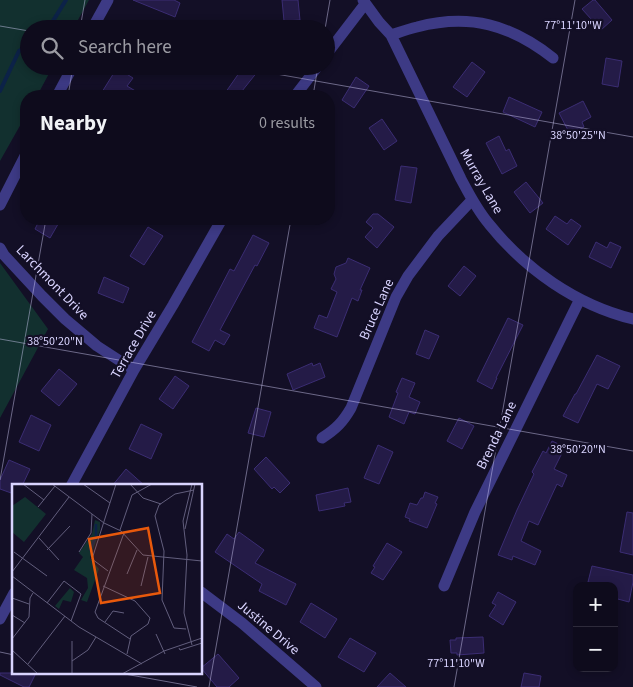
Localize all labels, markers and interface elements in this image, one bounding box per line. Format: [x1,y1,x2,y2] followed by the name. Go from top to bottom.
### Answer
[544,17,602,34] text: 77°11'10"W
[20,20,335,75] search box
[38,34,66,62] icon: search
[78,34,172,61] text: Search here
[40,108,107,138] text: Nearby
[259,112,315,134] text: 0 results
[550,127,606,144] text: 38°50'25"N
[454,145,508,218] street label: Murray Lane
[11,241,93,325] street label: Larchmont Drive
[355,276,399,343] street label: Bruce Lane
[106,306,162,382] street label: Terrace Drive
[27,333,83,350] text: 38°50'20"N
[472,398,522,473] street label: Brenda Lane
[550,441,606,458] text: 38°50'20"N
[12,484,202,674] inset map
[573,582,618,672] map controls
[573,582,618,627] button: +
[233,596,304,660] street label: Justine Drive
[573,627,618,672] button: −
[427,655,485,672] text: 77°11'10"W

